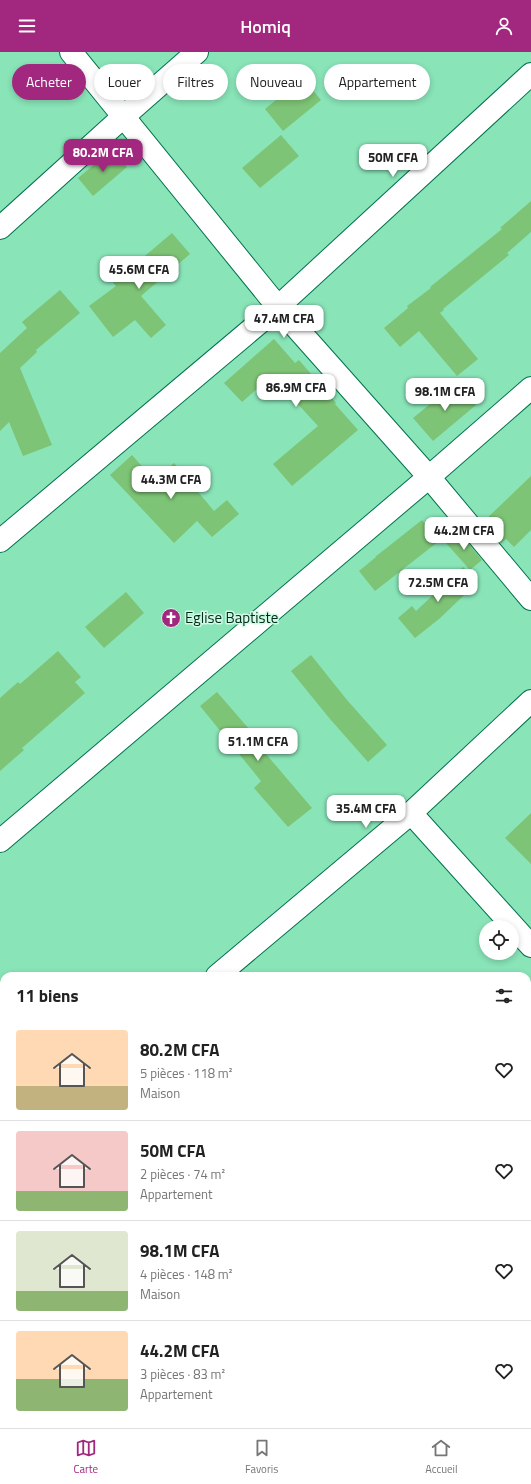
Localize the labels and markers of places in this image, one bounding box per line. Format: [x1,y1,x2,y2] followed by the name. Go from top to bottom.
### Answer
[57,139,149,173] pin: 80.2M CFA
[356,144,430,178] pin: 50M CFA
[93,256,185,290] pin: 45.6M CFA
[238,305,330,339] pin: 47.4M CFA
[250,374,342,408] pin: 86.9M CFA
[399,378,491,412] pin: 98.1M CFA
[125,466,217,500] pin: 44.3M CFA
[418,517,510,551] pin: 44.2M CFA
[392,569,484,603] pin: 72.5M CFA
[185,606,278,629] place label: Eglise Baptiste
[160,607,182,629] church icon: Eglise Baptiste
[212,728,304,762] pin: 51.1M CFA
[320,795,412,829] pin: 35.4M CFA

